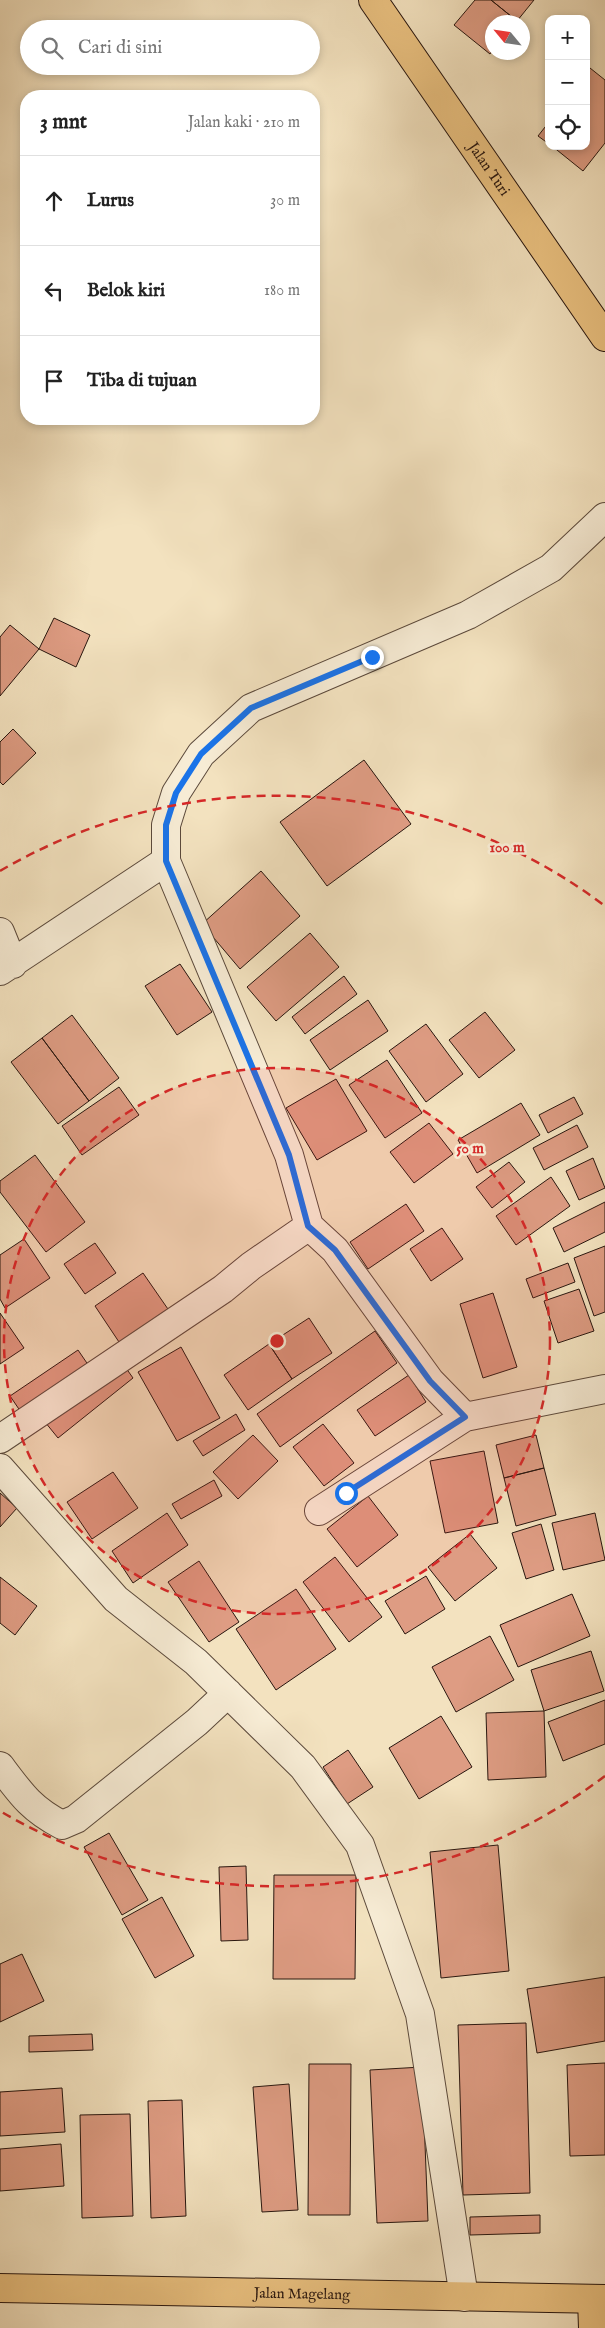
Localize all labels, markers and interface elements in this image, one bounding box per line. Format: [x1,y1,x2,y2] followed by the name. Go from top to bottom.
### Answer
[485,15,530,60] north arrow
[545,15,590,150] map controls
[545,15,590,60] button: +
[20,20,320,75] search box
[38,34,66,62] icon: search
[78,36,162,60] text: Cari di sini
[545,60,590,105] button: −
[545,105,590,150] button: locate
[40,109,87,136] text: 3 mnt
[188,113,300,133] text: Jalan kaki · 210 m
[463,137,514,200] street label: Jalan Turi
[40,187,68,215] icon: ahead
[87,189,134,213] text: Lurus
[270,191,300,211] text: 30 m
[40,277,68,305] icon: left
[87,279,165,303] text: Belok kiri
[264,281,300,301] text: 180 m
[40,367,68,395] icon: arrive
[87,369,197,393] text: Tiba di tujuan
[361,646,384,669] route end
[489,838,525,857] text: 100 m
[456,1139,484,1158] text: 50 m
[268,1332,286,1350] centre of rings
[335,1482,358,1505] route start
[252,2284,351,2304] street label: Jalan Magelang

